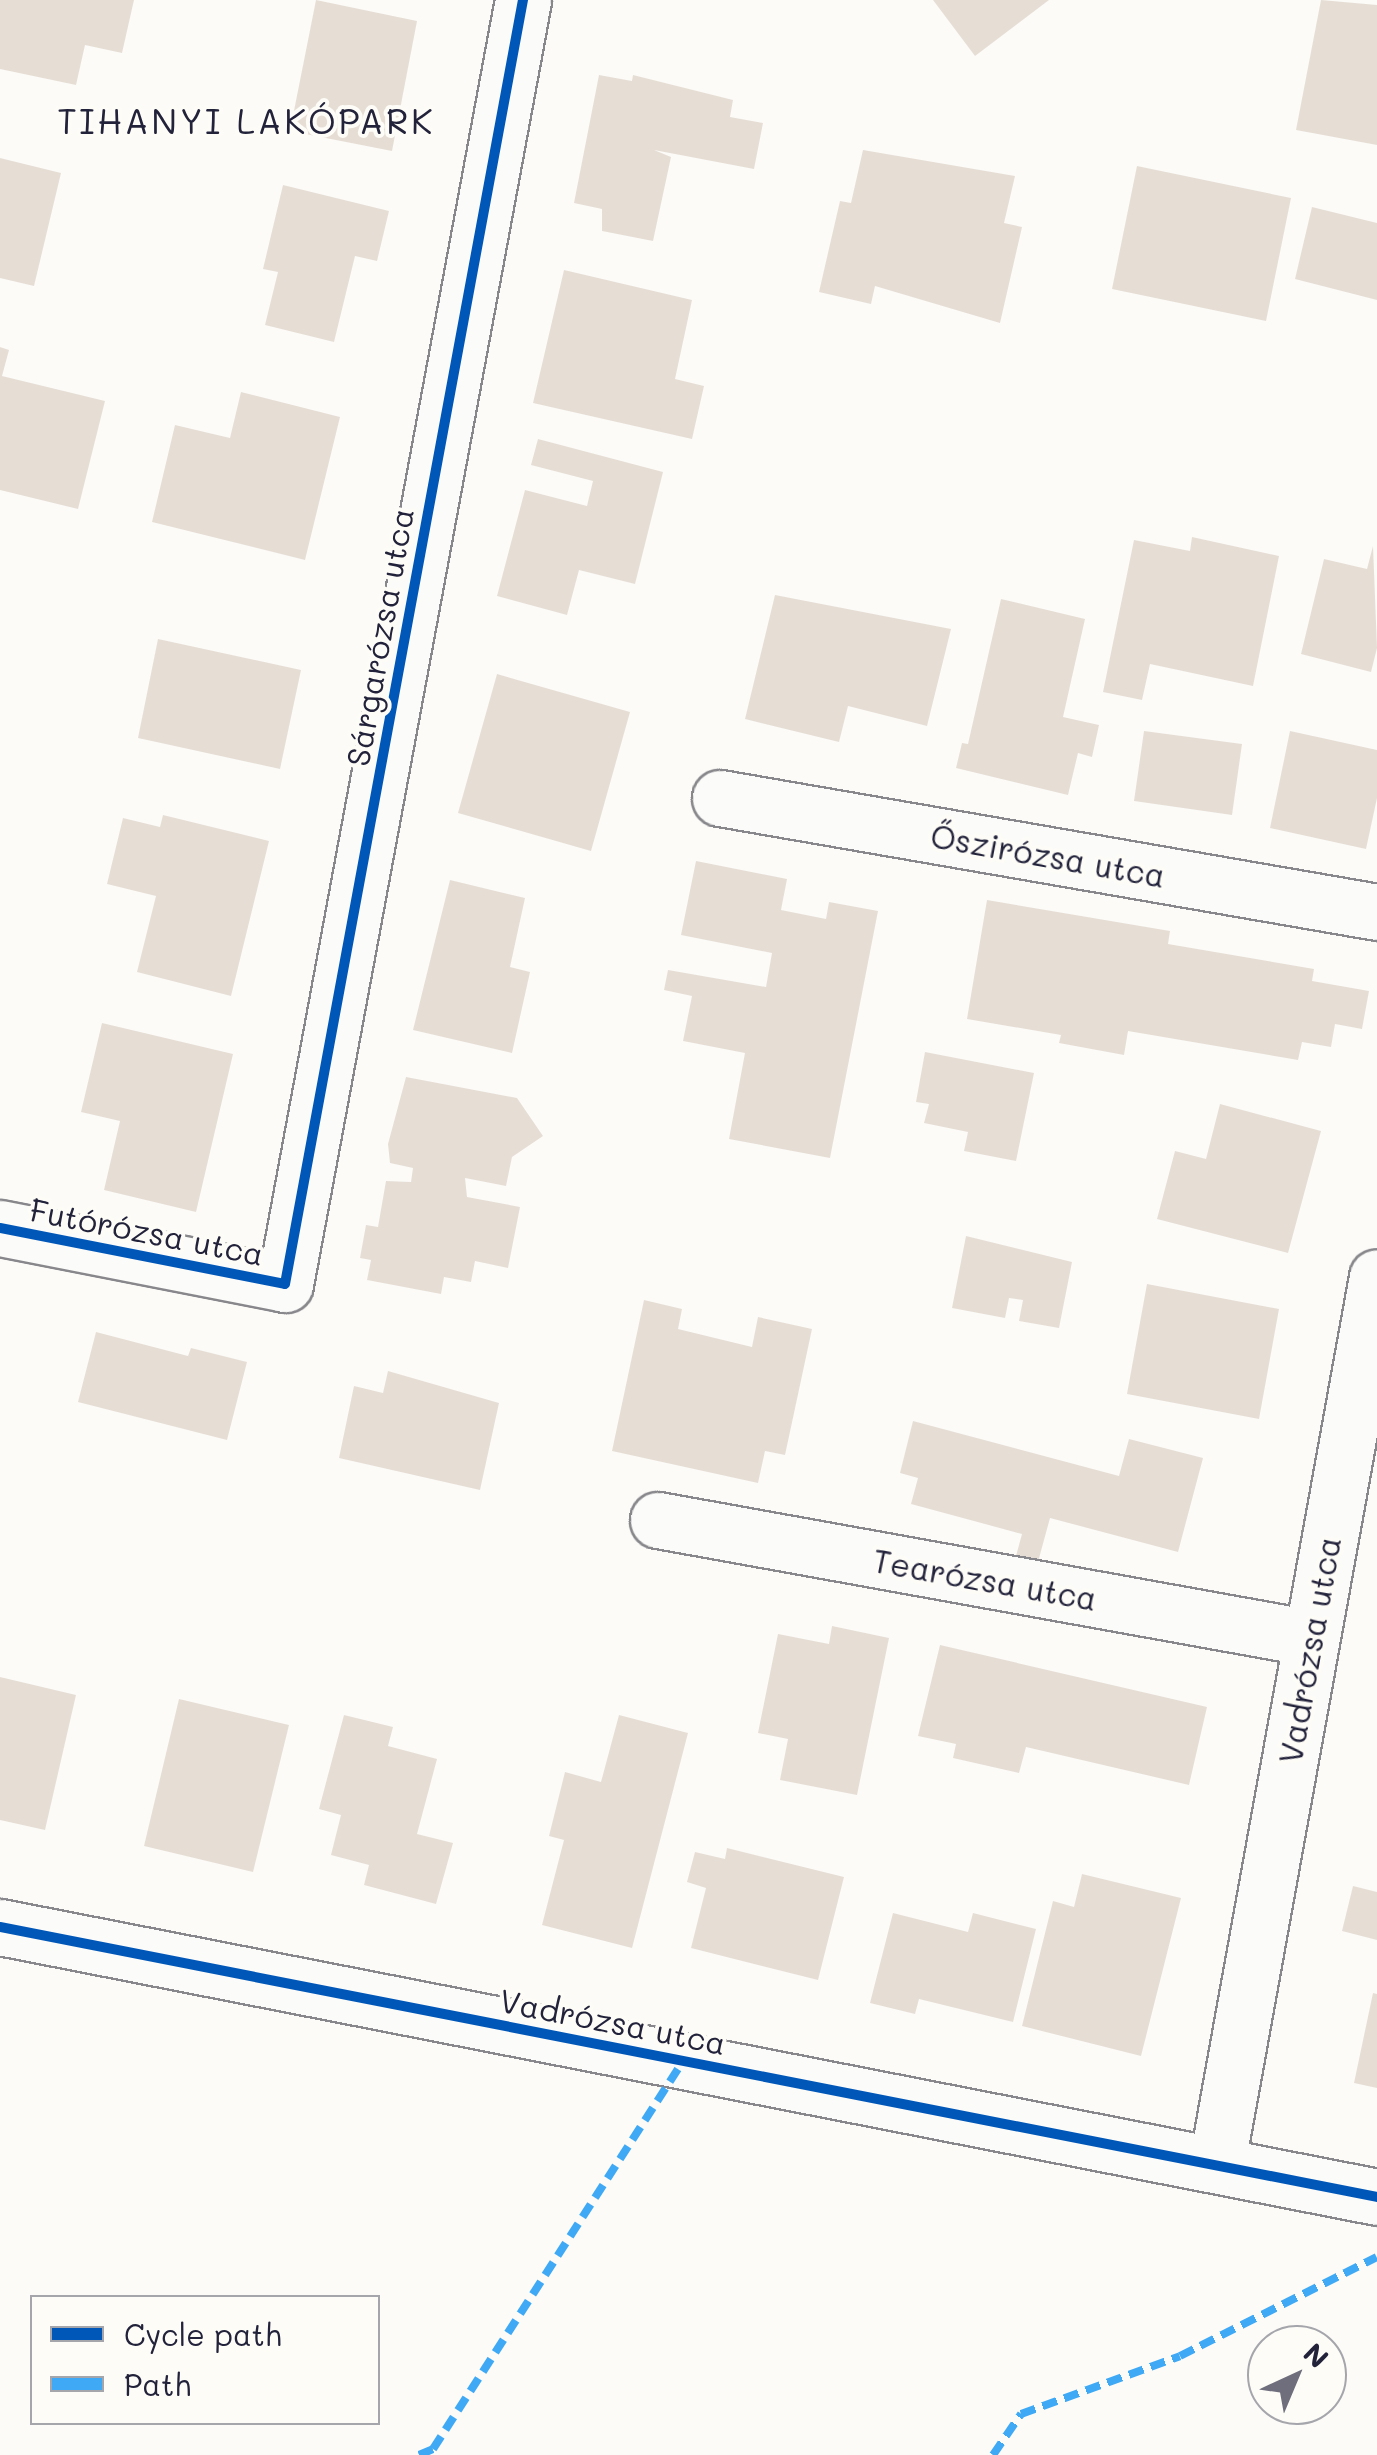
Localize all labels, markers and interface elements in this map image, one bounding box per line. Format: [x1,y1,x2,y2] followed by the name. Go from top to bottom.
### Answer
[57,99,435,141] district label: TIHANYI LAKÓPARK
[337,505,421,769] street label: Sárgarózsa utca
[928,815,1168,895] street label: Őszirózsa utca
[27,1190,267,1272] street label: Futórózsa utca
[1270,1534,1348,1766] street label: Vadrózsa utca
[870,1540,1100,1618] street label: Tearózsa utca
[497,1980,729,2062] street label: Vadrózsa utca
[30,2295,380,2425] legend
[124,2314,282,2354] text: Cycle path
[1247,2325,1347,2425] north arrow
[1296,2335,1337,2375] text: N
[124,2364,191,2404] text: Path

